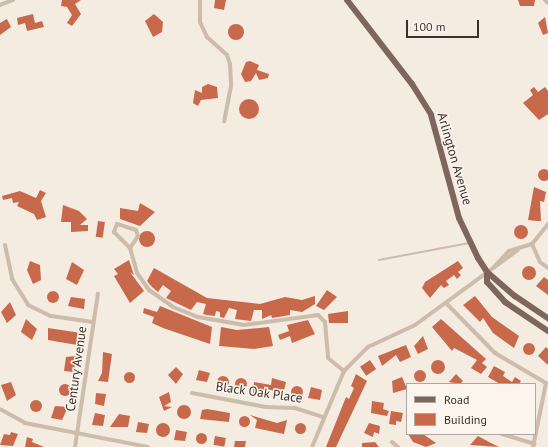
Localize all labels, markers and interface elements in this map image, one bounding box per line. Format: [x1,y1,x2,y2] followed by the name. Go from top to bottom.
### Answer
[408,12,481,38] scale bar
[413,19,446,34] text: 100 m
[433,111,475,207] street label: Arlington Avenue
[63,325,91,413] street label: Century Avenue
[214,379,304,407] street label: Black Oak Place
[406,383,536,435] legend
[444,392,469,407] text: Road
[444,412,487,427] text: Building

